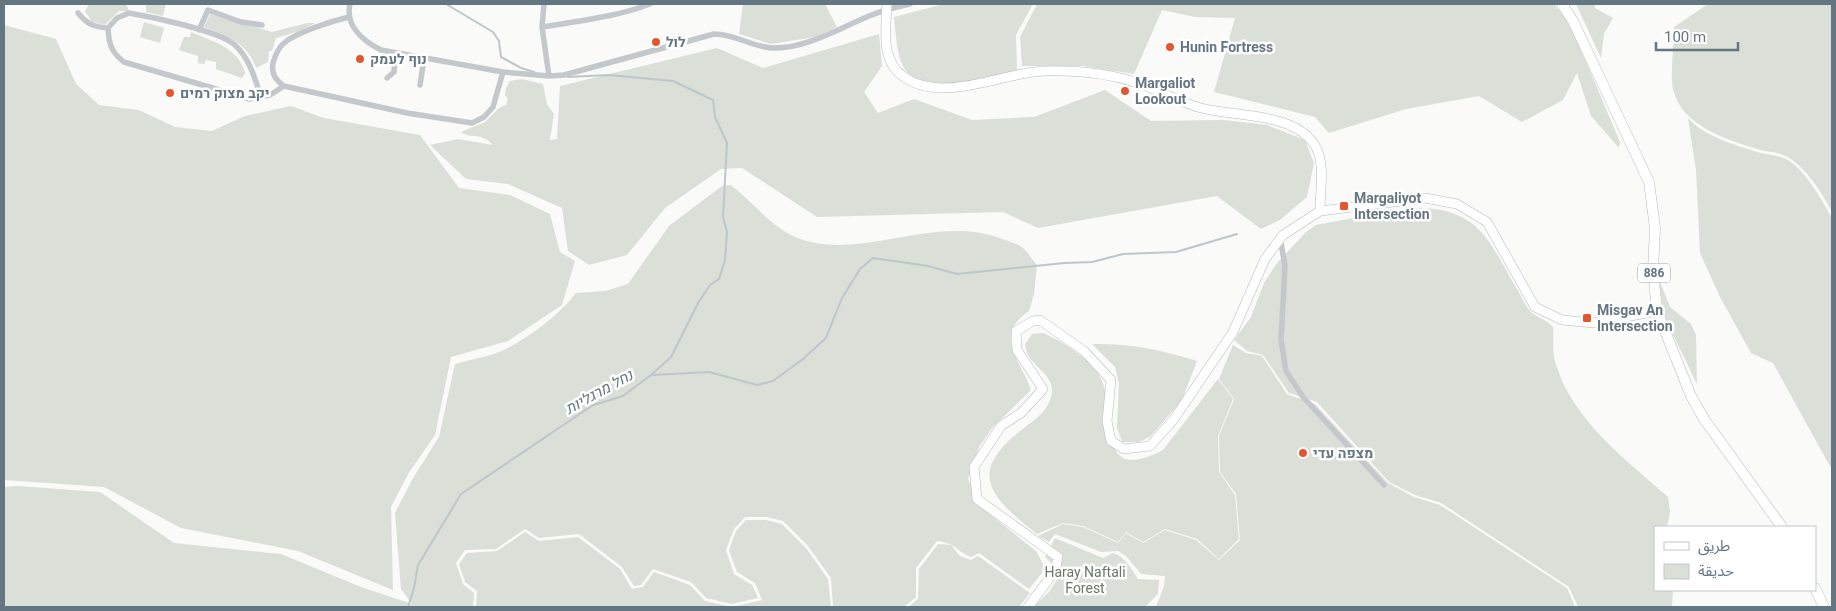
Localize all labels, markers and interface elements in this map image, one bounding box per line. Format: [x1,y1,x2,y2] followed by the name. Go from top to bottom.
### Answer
[1656,20,1738,52] scale bar
[1664,28,1706,46] text: 100 m
[666,34,686,50] place label: לול
[650,36,662,48] marker: לול
[1180,39,1273,55] place label: Hunin Fortress
[1164,41,1176,53] marker: Hunin Fortress
[370,51,427,67] place label: נוף לעמק
[354,53,366,65] marker: נוף לעמק
[1135,75,1196,107] place label: Margaliot Lookout
[180,85,270,101] place label: יקב מצוק רמים
[1119,85,1131,97] marker: Margaliot Lookout
[164,87,176,99] marker: יקב מצוק רמים
[1354,190,1430,222] place label: Margaliyot Intersection
[1338,200,1350,212] marker: Margaliyot Intersection
[1638,264,1670,282] road number: 886
[1597,302,1673,334] place label: Misgav An Intersection
[1581,312,1593,324] marker: Misgav An Intersection
[562,365,637,418] water label: נחל מרגליות
[1313,445,1373,461] place label: מצפה עדי
[1297,447,1309,459] marker: מצפה עדי
[1654,526,1816,591] legend
[1698,537,1730,556] text: طريق
[1698,562,1734,580] text: حديقة
[1044,564,1126,596] park label: Haray Naftali Forest

